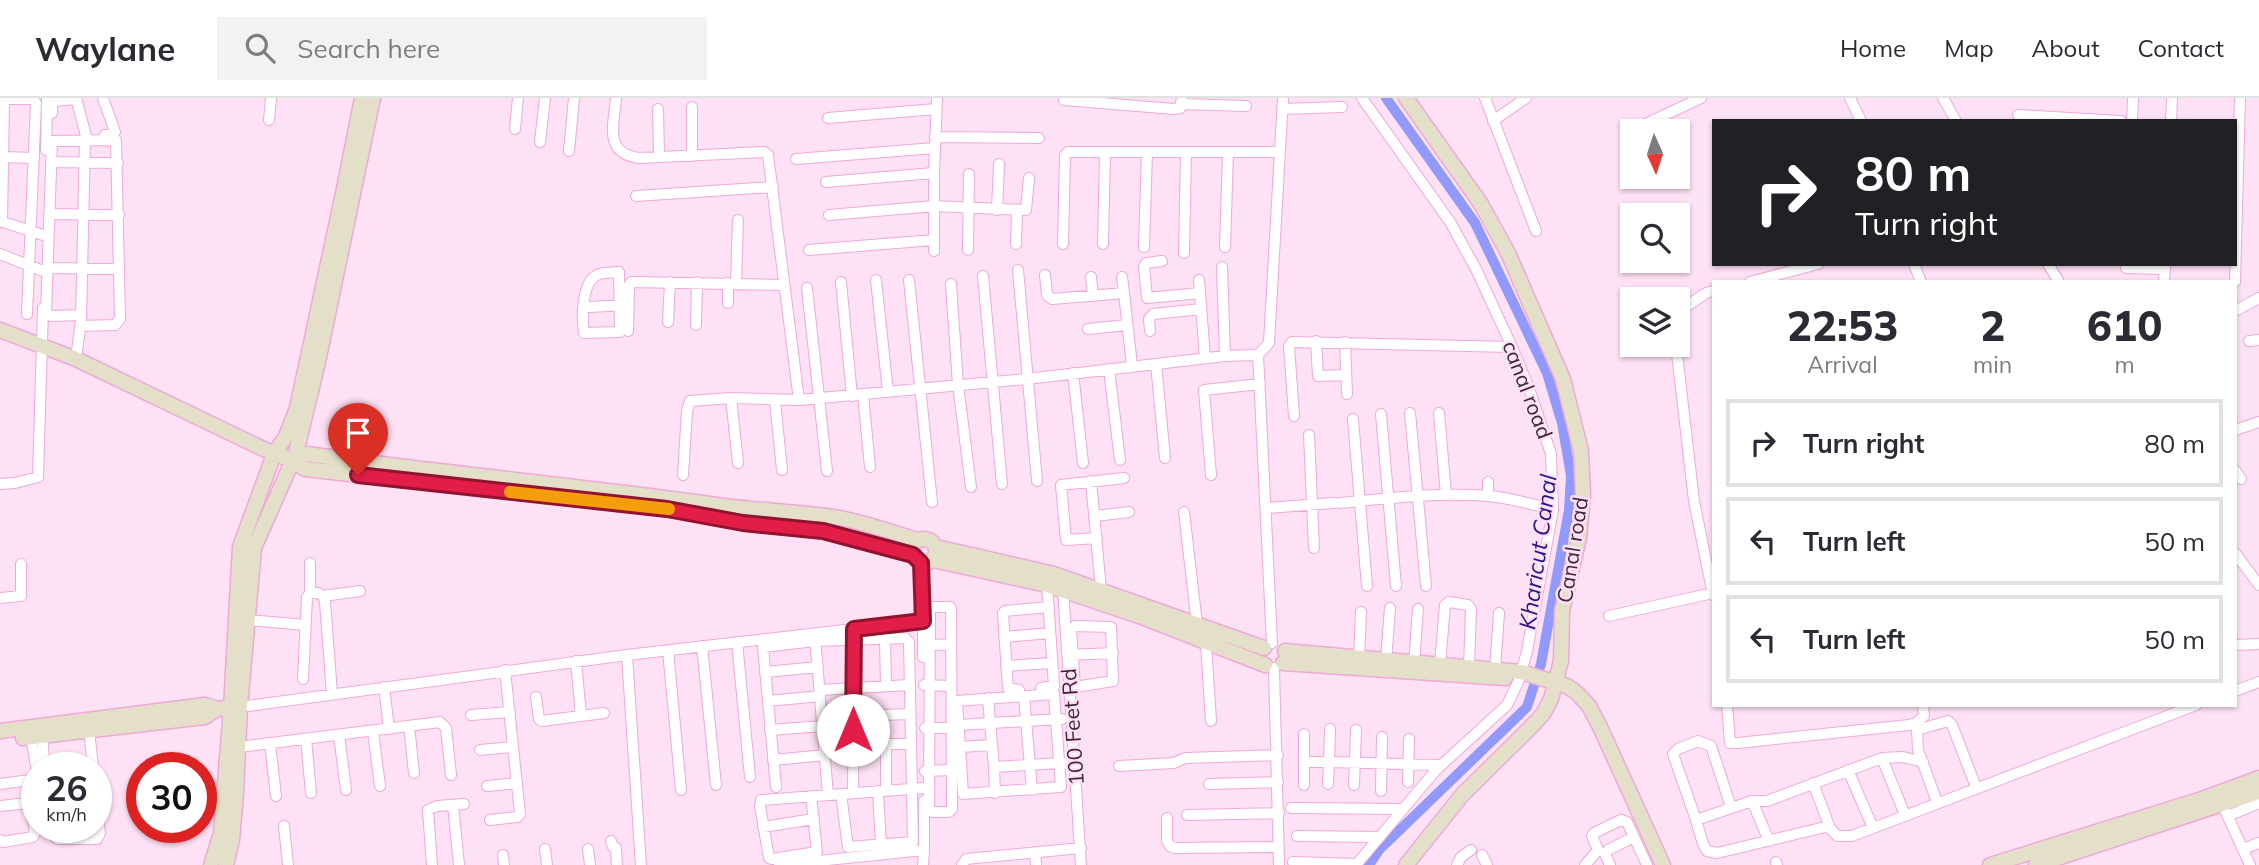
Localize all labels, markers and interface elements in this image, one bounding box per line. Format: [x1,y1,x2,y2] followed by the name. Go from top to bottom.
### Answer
[217,17,707,80] search box
[35,28,175,69] text: Waylane
[241,29,279,67] icon: search
[297,32,440,65] text: Search here
[1840,33,1906,63] text: Home
[1944,33,1994,63] text: Map
[2032,33,2100,63] text: About
[2138,33,2224,63] text: Contact
[1620,119,1690,189] north arrow
[1620,119,1690,357] map controls
[1855,142,1971,203] text: 80 m
[1740,147,1831,238] icon: right
[1620,203,1690,273] button: search
[1855,203,1998,243] text: Turn right
[1620,287,1690,357] button: layers
[1787,299,1898,352] text: 22:53
[1980,299,2005,352] text: 2
[2087,299,2162,352] text: 610
[1497,337,1559,442] street label: canal road
[1807,350,1878,379] text: Arrival
[1973,350,2012,379] text: min
[2114,350,2135,379] text: m
[328,403,388,475] pin
[339,414,377,452] icon: arrive
[1744,424,1782,462] icon: right
[1803,427,1924,460] text: Turn right
[2144,427,2205,460] text: 80 m
[1512,472,1563,631] water label: Kharicut Canal
[1551,495,1593,605] street label: Canal road
[1744,522,1782,560] icon: left
[1803,525,1905,558] text: Turn left
[2144,525,2205,558] text: 50 m
[1744,620,1782,658] icon: left
[1803,623,1905,656] text: Turn left
[2144,623,2205,656] text: 50 m
[1055,668,1089,786] street label: 100 Feet Rd
[816,693,890,767] position arrow
[126,752,217,843] speed limit sign: 30
[45,766,88,810] text: 26
[46,803,87,826] text: km/h

